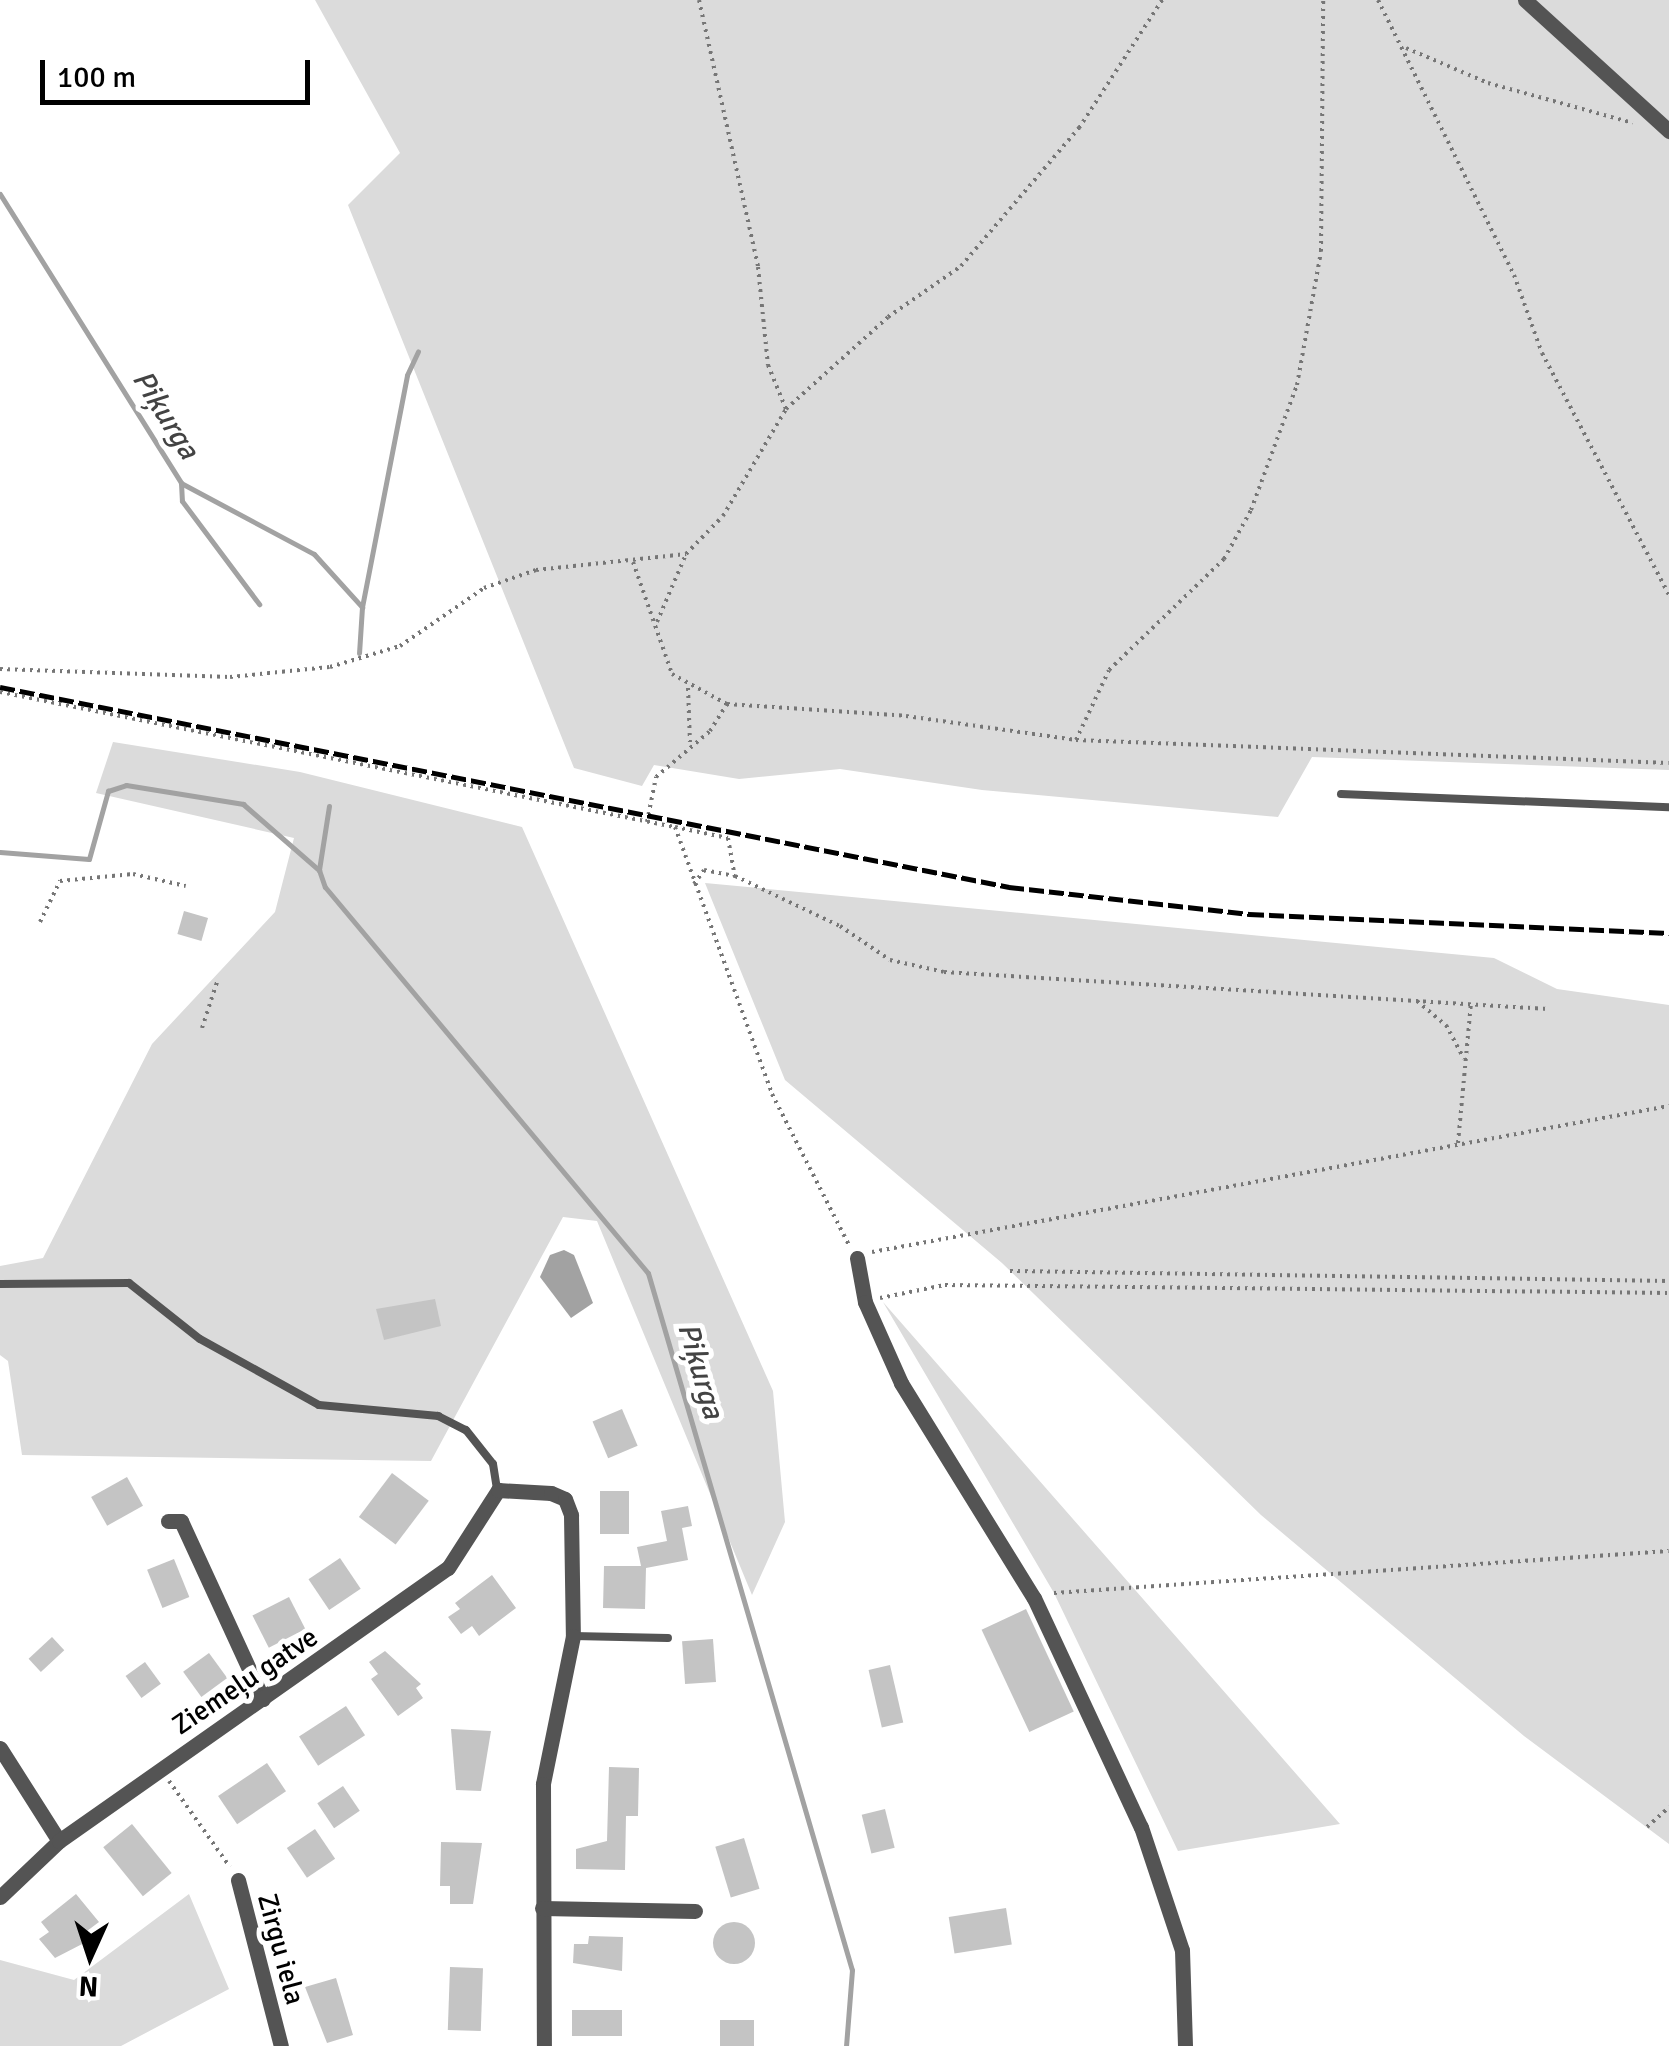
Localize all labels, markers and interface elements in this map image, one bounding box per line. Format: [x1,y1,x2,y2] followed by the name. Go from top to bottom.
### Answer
[45,40,315,102] scale bar
[57,59,136,96] text: 100 m
[124,364,206,466] water label: Piķurga
[669,1319,731,1423] water label: Piķurga
[166,1620,324,1742] street label: Ziemeļu gatve
[250,1890,312,2008] street label: Zirgu iela
[40,1906,140,2006] north arrow
[78,1968,99,2003] text: N

